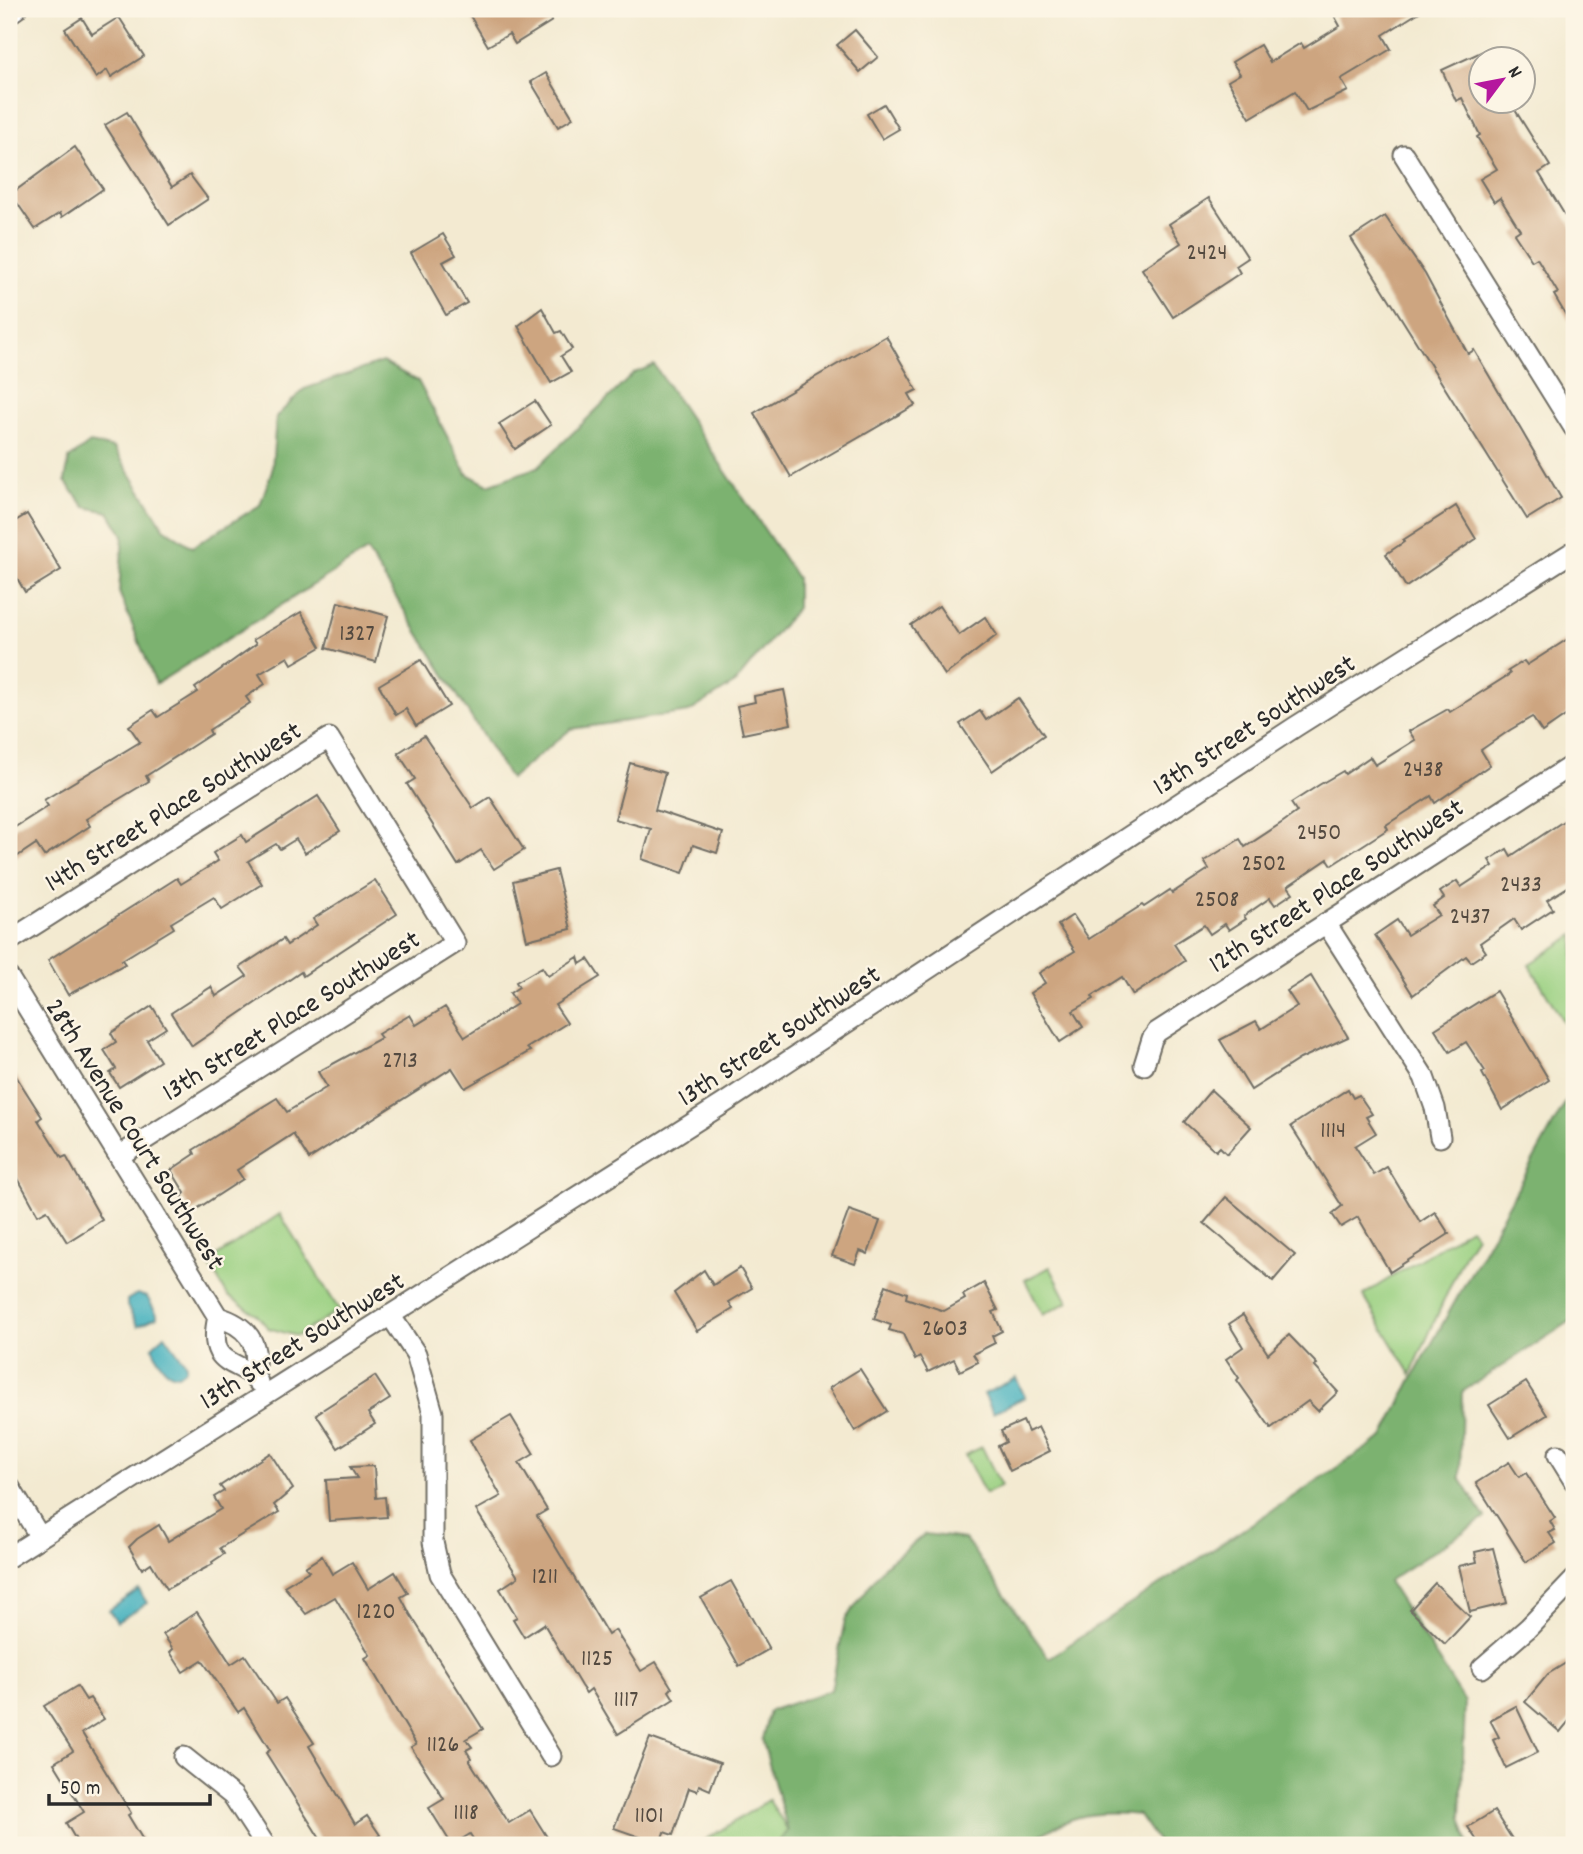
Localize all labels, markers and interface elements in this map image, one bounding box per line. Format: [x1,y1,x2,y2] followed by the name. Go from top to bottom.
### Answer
[1468,46,1538,116] north arrow
[1500,62,1527,84] text: N
[1187,237,1227,271] house number: 2424
[339,618,375,652] house number: 1327
[1146,646,1365,808] street label: 13th Street Southwest
[38,714,311,905] street label: 14th Street Place Southwest
[1403,754,1443,788] house number: 2438
[1202,790,1473,986] street label: 12th Street Place Southwest
[1297,817,1341,851] house number: 2450
[1241,848,1287,882] house number: 2502
[1500,869,1542,903] house number: 2433
[1195,884,1239,918] house number: 2508
[1450,901,1490,935] house number: 2437
[156,922,429,1114] street label: 13th Street Place Southwest
[671,957,890,1119] street label: 13th Street Southwest
[33,992,233,1279] street label: 28th Avenue Court Southwest
[382,1045,418,1079] house number: 2713
[1320,1115,1346,1149] house number: 1114
[193,1264,414,1422] street label: 13th Street Southwest
[922,1313,968,1347] house number: 2603
[532,1561,558,1595] house number: 1211
[356,1596,396,1630] house number: 1220
[581,1643,613,1677] house number: 1125
[614,1684,638,1718] house number: 1117
[427,1729,459,1763] house number: 1126
[49,1763,210,1807] scale bar
[60,1775,100,1805] text: 50 m
[453,1797,479,1831] house number: 1118
[635,1800,663,1834] house number: 1101

